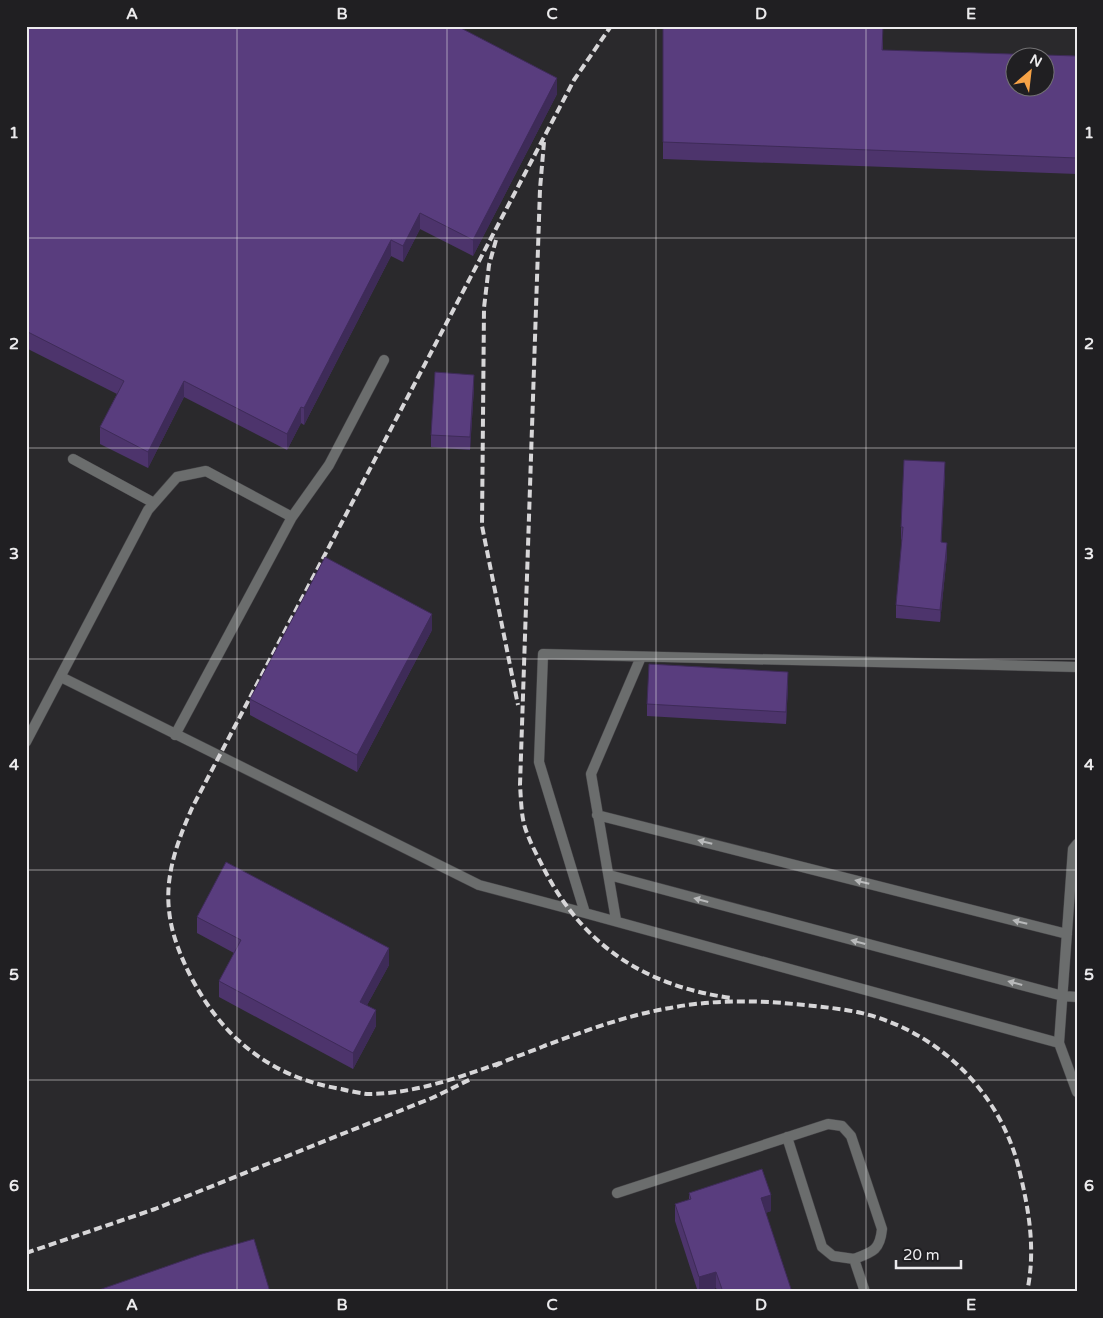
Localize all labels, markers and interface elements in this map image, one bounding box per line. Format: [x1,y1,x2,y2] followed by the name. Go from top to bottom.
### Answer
[126,4,138,24] text: A
[336,4,348,24] text: B
[546,4,558,24] text: C
[755,4,767,24] text: D
[966,4,976,24] text: E
[1006,48,1056,98] north arrow
[1027,51,1045,71] text: N
[9,123,19,143] text: 1
[1084,123,1094,143] text: 1
[9,334,19,354] text: 2
[1084,334,1094,354] text: 2
[9,544,19,564] text: 3
[1084,544,1094,564] text: 3
[9,755,19,775] text: 4
[1084,755,1094,775] text: 4
[697,838,712,846] one-way arrow
[855,878,870,886] one-way arrow
[694,895,709,903] one-way arrow
[1012,918,1027,926] one-way arrow
[851,937,866,945] one-way arrow
[9,965,19,985] text: 5
[1084,965,1094,985] text: 5
[1008,979,1023,987] one-way arrow
[9,1176,19,1196] text: 6
[1084,1176,1094,1196] text: 6
[896,1238,960,1270] scale bar
[903,1246,940,1264] text: 20 m
[126,1295,138,1315] text: A
[336,1295,348,1315] text: B
[546,1295,558,1315] text: C
[755,1295,767,1315] text: D
[966,1295,976,1315] text: E

